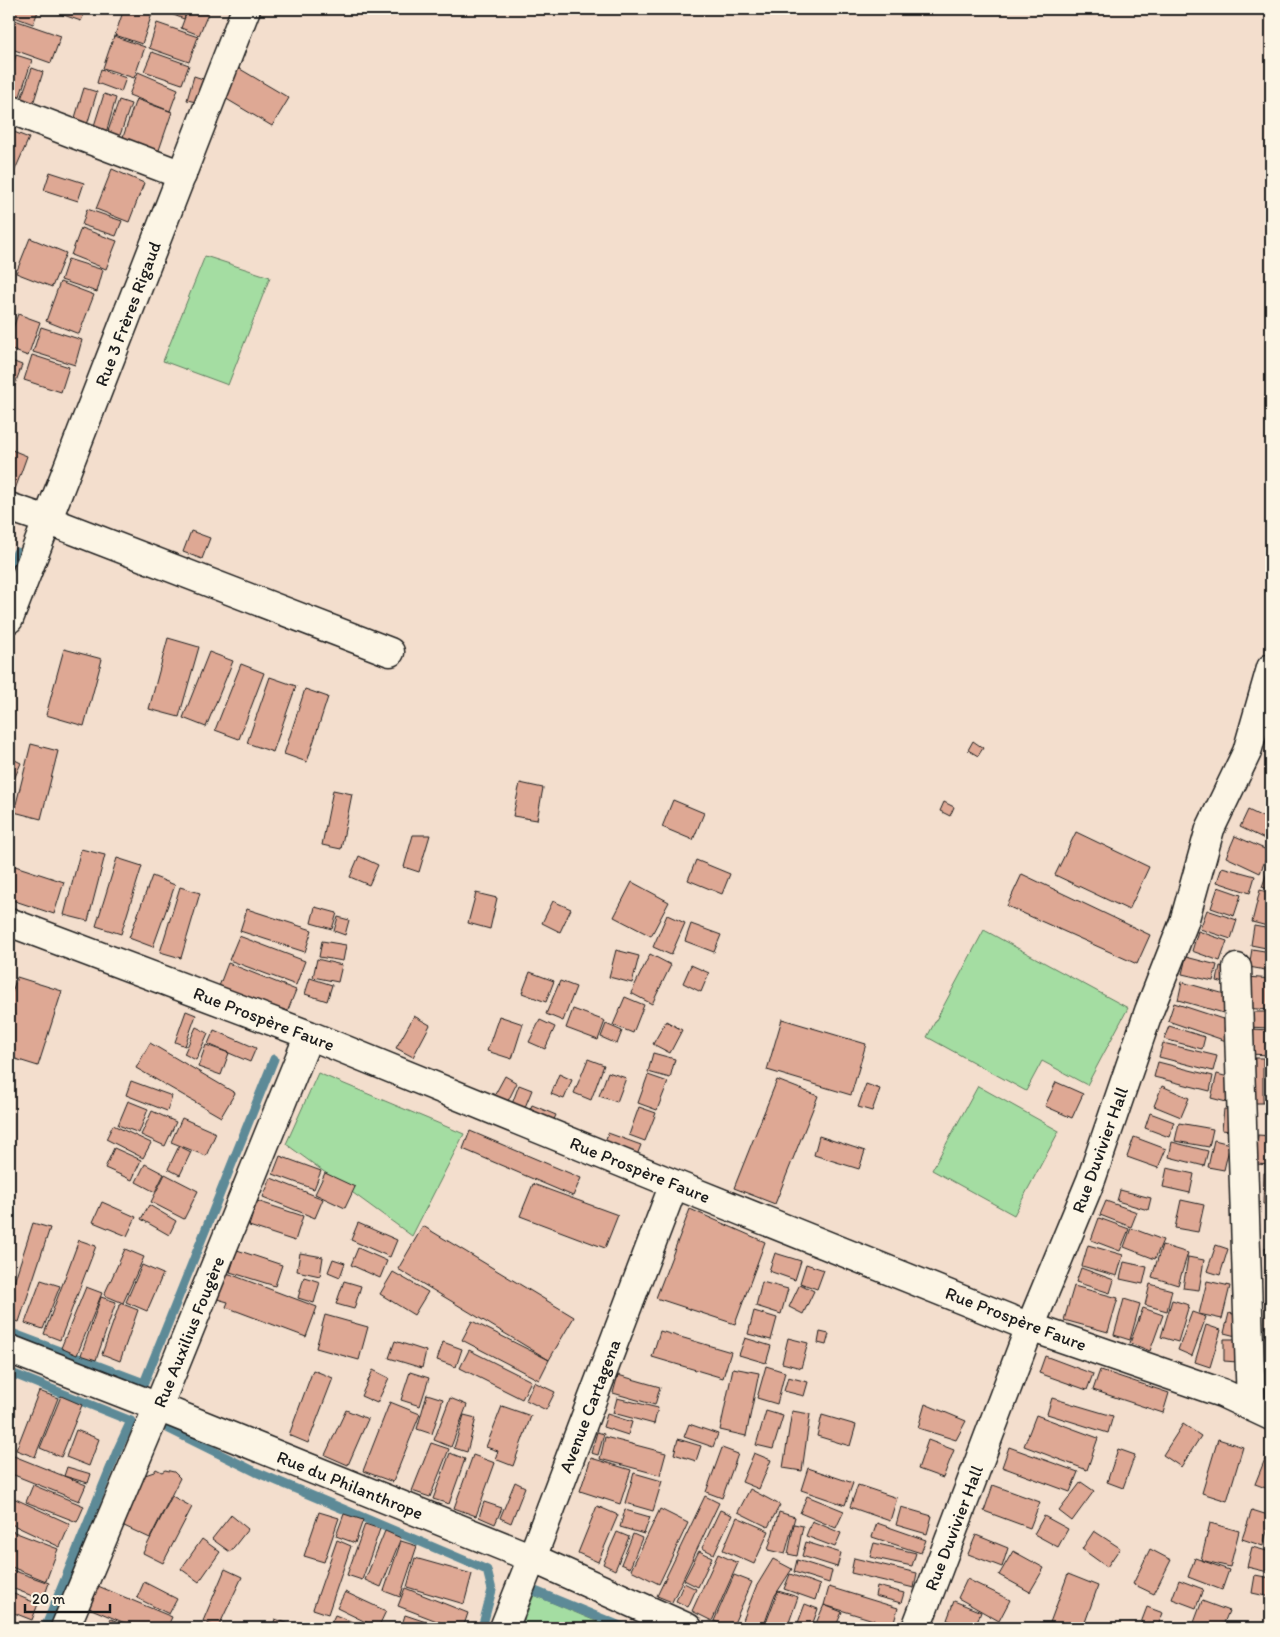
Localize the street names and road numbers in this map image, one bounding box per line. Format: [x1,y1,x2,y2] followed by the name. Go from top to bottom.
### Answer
[90,238,166,390] street label: Rue 3 Frères Rigaud
[190,982,338,1056] street label: Rue Prospère Faure
[1067,1084,1133,1216] street label: Rue Duvivier Hall
[567,1132,713,1208] street label: Rue Prospère Faure
[149,1253,229,1411] street label: Rue Auxilius Fougère
[942,1282,1090,1356] street label: Rue Prospère Faure
[554,1335,626,1476] street label: Avenue Cartagena
[274,1446,426,1524] street label: Rue du Philanthrope
[920,1462,988,1594] street label: Rue Duvivier Hall

